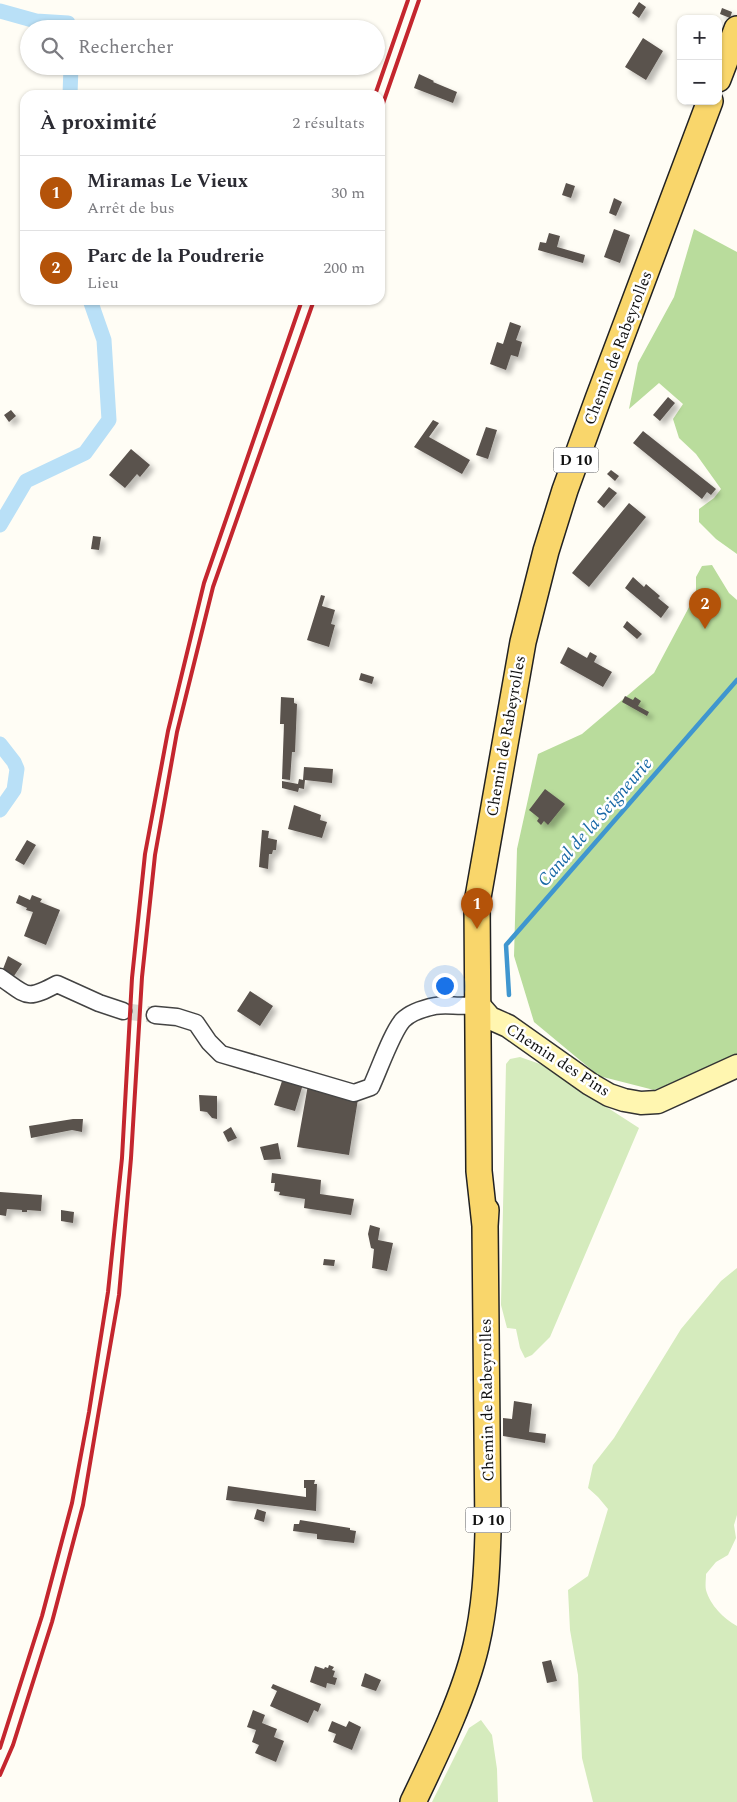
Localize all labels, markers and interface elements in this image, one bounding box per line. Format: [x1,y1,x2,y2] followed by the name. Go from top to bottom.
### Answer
[677,15,722,105] map controls
[677,15,722,60] button: +
[20,20,385,75] search box
[78,33,174,62] text: Rechercher
[38,34,66,62] icon: search
[677,60,722,105] button: −
[40,107,157,139] text: À proximité
[292,111,365,135] text: 2 résultats
[87,167,248,196] text: Miramas Le Vieux
[52,181,60,205] text: 1
[331,181,365,205] text: 30 m
[87,196,175,220] text: Arrêt de bus
[87,242,264,271] text: Parc de la Poudrerie
[52,256,60,280] text: 2
[323,256,365,280] text: 200 m
[578,267,658,429] street label: Chemin de Rabeyrolles
[87,271,119,295] text: Lieu
[554,448,598,472] road number: D 10
[689,588,721,629] pin: 2
[480,653,532,819] street label: Chemin de Rabeyrolles
[531,751,659,893] water label: Canal de la Seigneurie
[461,888,493,929] pin: 1
[432,973,458,999] your location
[501,1017,615,1103] street label: Chemin des Pins
[474,1318,500,1482] street label: Chemin de Rabeyrolles
[466,1508,510,1532] road number: D 10

